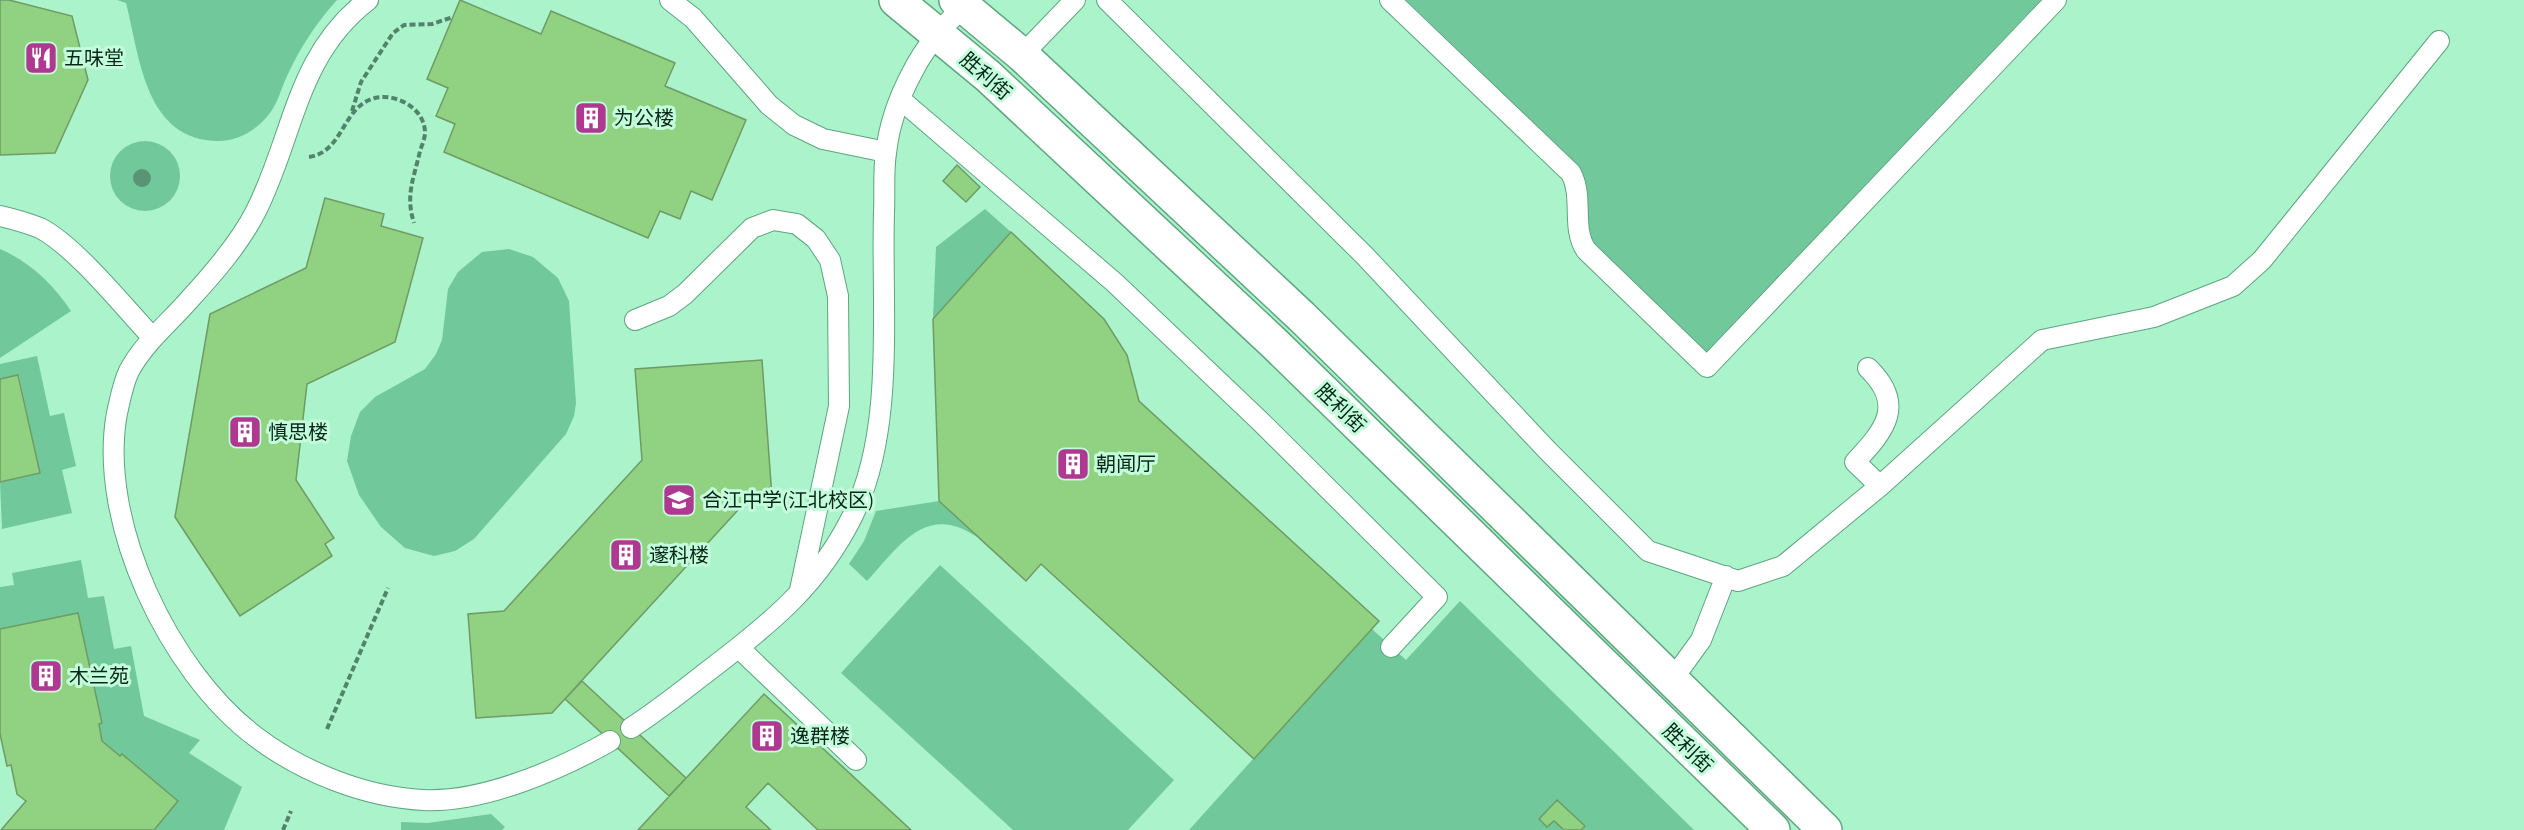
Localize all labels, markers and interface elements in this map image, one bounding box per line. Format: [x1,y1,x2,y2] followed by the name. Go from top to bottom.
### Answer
[23,40,59,76] restaurant icon: 五味堂
[64,45,124,73] place label: 五味堂
[954,47,1017,107] street label: 胜利街
[573,100,609,136] building icon: 为公楼
[614,105,674,133] place label: 为公楼
[1309,378,1372,440] street label: 胜利街
[227,414,263,450] building icon: 慎思楼
[268,419,328,447] place label: 慎思楼
[1055,446,1091,482] building icon: 朝闻厅
[1096,451,1156,479] place label: 朝闻厅
[661,482,697,518] school or university icon: 合江中学(江北校区)
[702,487,874,515] place label: 合江中学(江北校区)
[608,537,644,573] building icon: 邃科楼
[649,542,709,570] place label: 邃科楼
[28,658,64,694] building icon: 木兰苑
[69,663,129,691] place label: 木兰苑
[749,718,785,754] building icon: 逸群楼
[1656,718,1719,780] street label: 胜利街
[790,723,850,751] place label: 逸群楼

